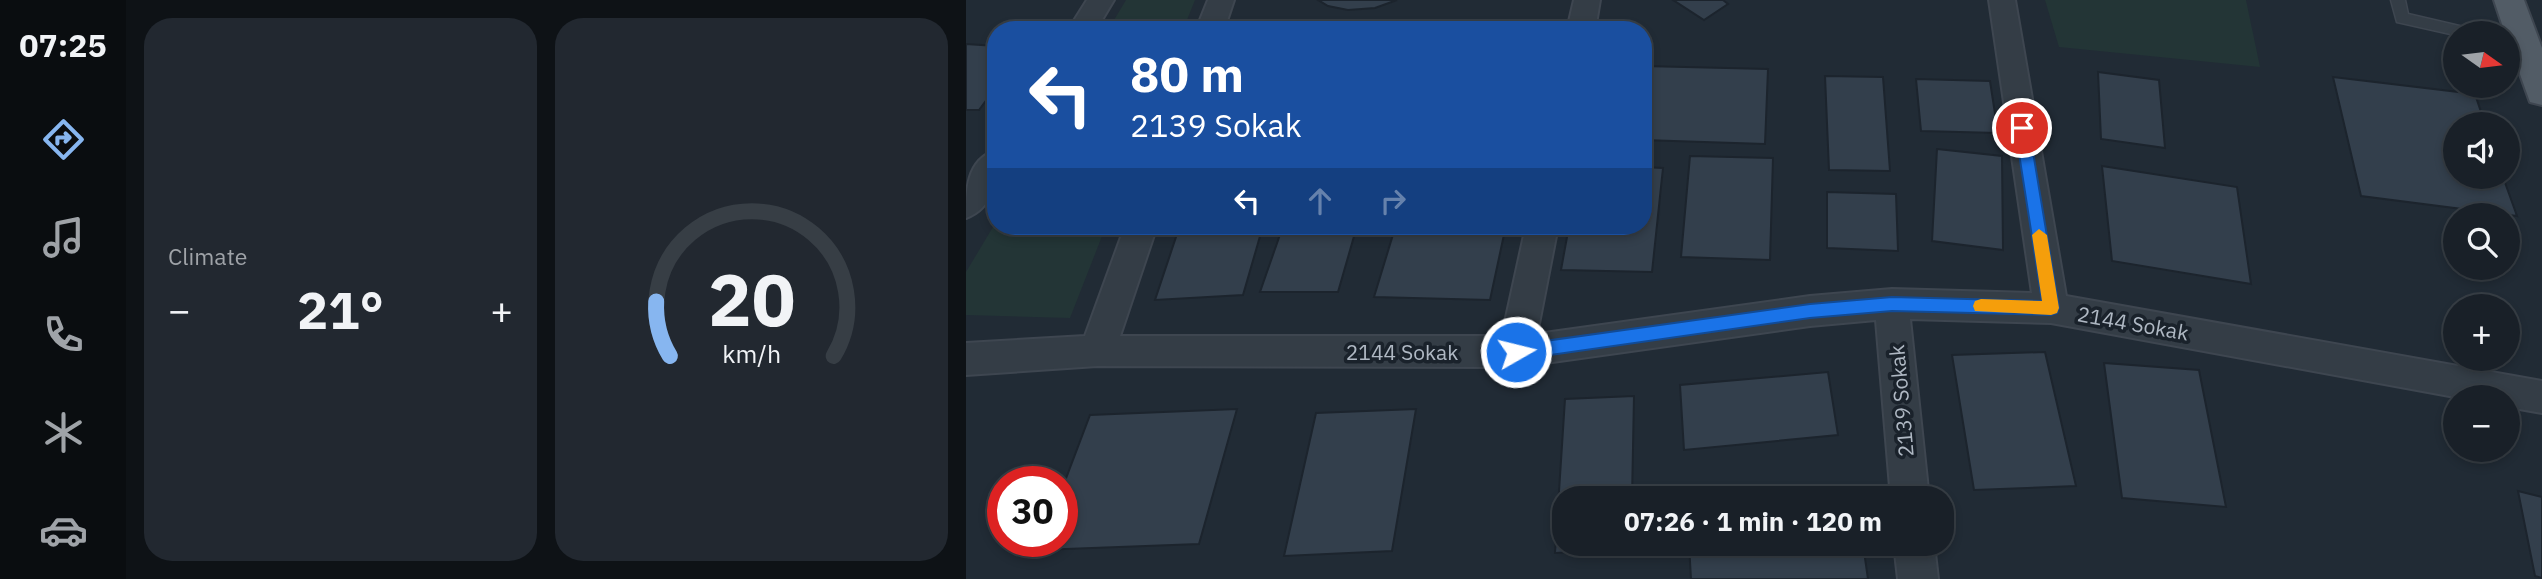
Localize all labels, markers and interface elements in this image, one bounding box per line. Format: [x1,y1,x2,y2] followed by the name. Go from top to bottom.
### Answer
[2443,21,2520,98] north arrow
[2443,21,2520,462] map controls
[19,24,107,66] text: 07:25
[1130,42,1244,105] text: 80 m
[1015,49,1106,140] icon: left
[1992,98,2052,158] pin
[1130,104,1302,146] text: 2139 Sokak
[2003,109,2041,147] icon: arrive
[2443,112,2520,189] button: sound
[39,115,88,164] icon: directions
[1228,182,1266,220] icon: left
[1301,182,1339,220] icon: ahead
[1374,182,1412,220] icon: right
[2443,203,2520,280] button: search
[39,213,88,262] icon: music
[168,241,247,271] text: Climate
[708,251,795,346] text: 20
[297,276,384,343] text: 21°
[168,285,191,334] text: −
[490,285,513,334] text: +
[2443,294,2520,371] button: +
[2075,299,2191,347] street label: 2144 Sokak
[39,310,88,359] icon: phone
[1479,315,1553,389] position arrow
[722,336,781,369] text: km/h
[1346,338,1458,366] street label: 2144 Sokak
[1882,344,1920,458] street label: 2139 Sokak
[2443,385,2520,462] button: −
[39,408,88,457] icon: climate
[987,466,1078,557] speed limit sign: 30
[1624,504,1882,538] text: 07:26 · 1 min · 120 m
[39,506,88,555] icon: car

